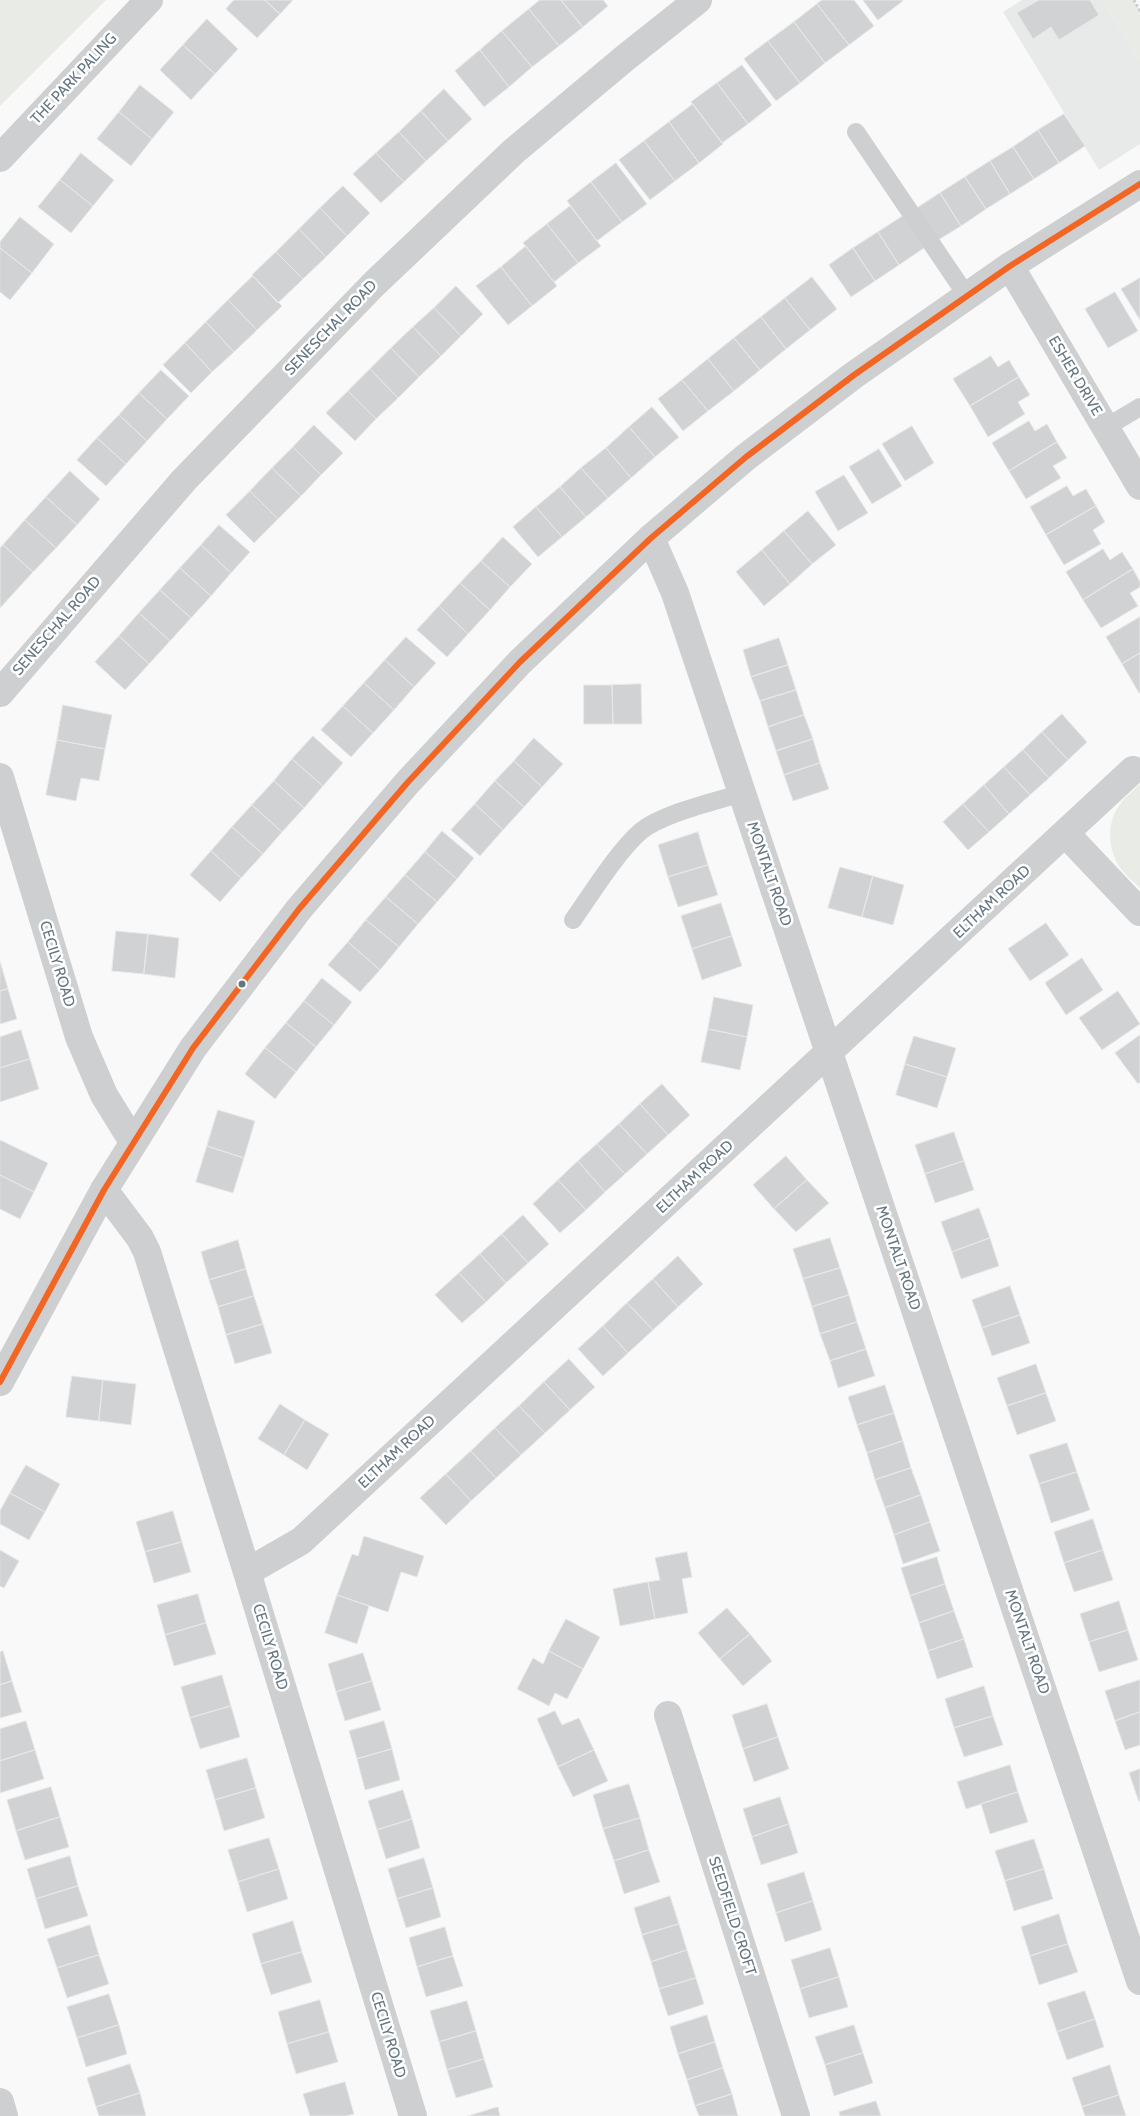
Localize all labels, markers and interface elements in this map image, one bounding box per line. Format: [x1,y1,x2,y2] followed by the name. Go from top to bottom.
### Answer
[27,30,121,128] street label: THE PARK PALING
[281,277,381,379] street label: SENESCHAL ROAD
[1044,333,1106,419] street label: ESHER DRIVE
[9,573,105,679] street label: SENESCHAL ROAD
[743,819,795,929] street label: MONTALT ROAD
[950,862,1034,942] street label: ELTHAM ROAD
[35,919,79,1009] street label: CECILY ROAD
[237,979,247,989] unlabelled marker
[653,1137,737,1217] street label: ELTHAM ROAD
[872,1203,924,1313] street label: MONTALT ROAD
[355,1412,439,1492] street label: ELTHAM ROAD
[1001,1587,1053,1697] street label: MONTALT ROAD
[248,1602,292,1692] street label: CECILY ROAD
[704,1854,760,1978] street label: SEEDFIELD CROFT
[366,1990,410,2080] street label: CECILY ROAD

